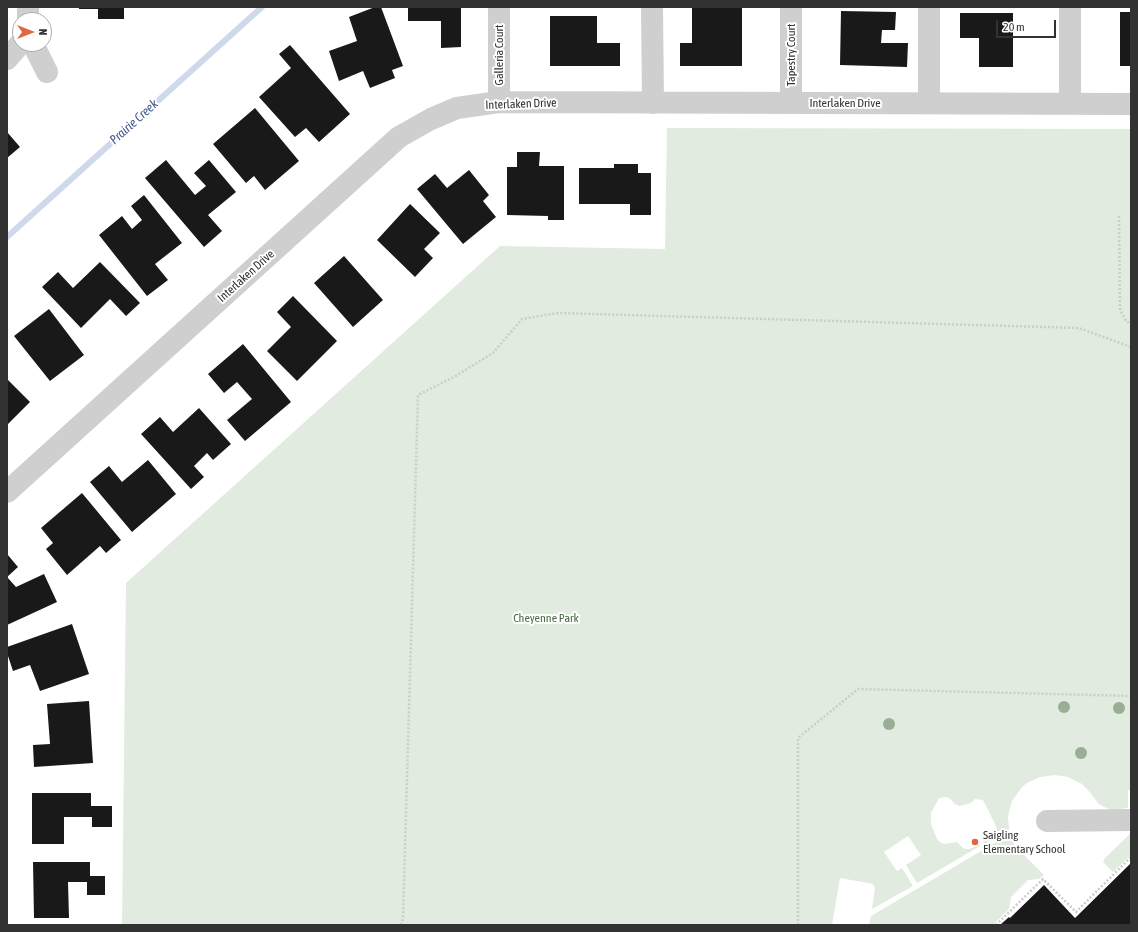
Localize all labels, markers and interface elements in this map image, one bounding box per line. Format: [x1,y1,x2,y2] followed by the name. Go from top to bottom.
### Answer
[12,12,52,52] north arrow
[998,12,1058,38] scale bar
[1003,20,1025,34] text: 20 m
[784,24,798,86] street label: Tapestry Court
[492,25,506,85] street label: Galleria Court
[37,29,49,35] text: N
[107,96,161,148] water label: Prairie Creek
[485,96,557,112] street label: Interlaken Drive
[809,96,881,110] street label: Interlaken Drive
[215,247,277,305] street label: Interlaken Drive
[513,611,579,625] park label: Cheyenne Park
[983,828,1065,856] place label: Saigling Elementary School
[970,837,980,847] marker: Saigling Elementary School

